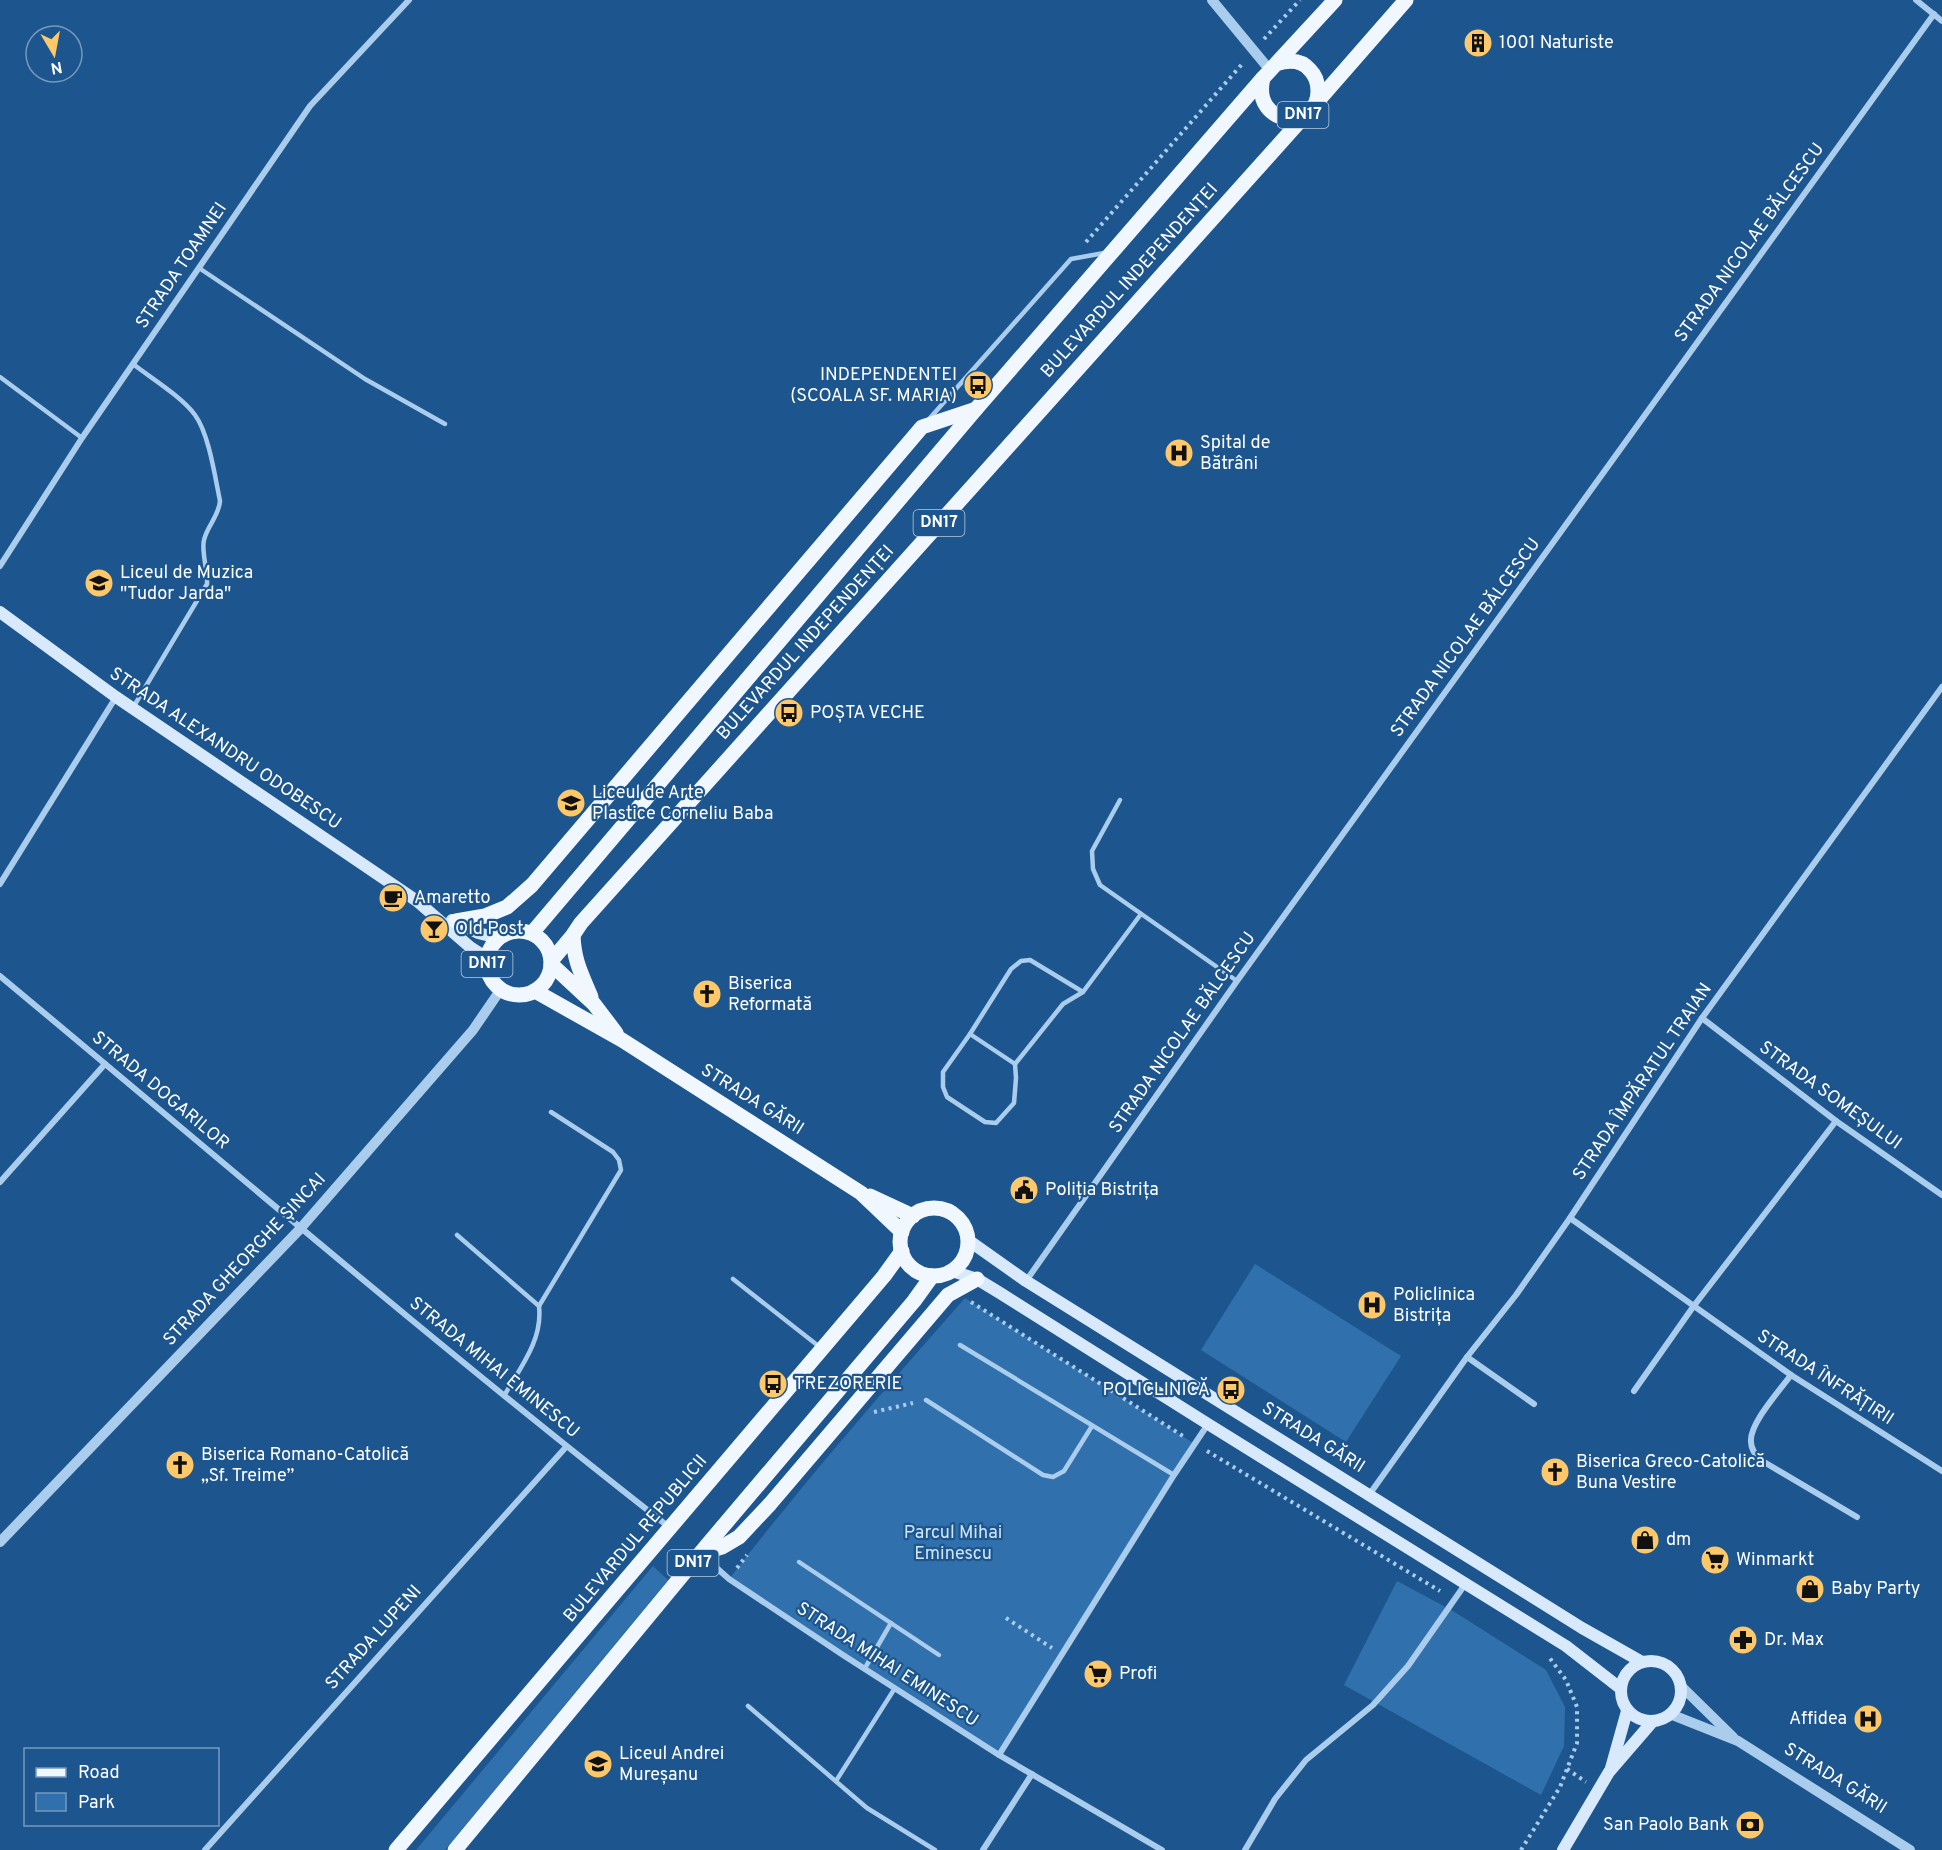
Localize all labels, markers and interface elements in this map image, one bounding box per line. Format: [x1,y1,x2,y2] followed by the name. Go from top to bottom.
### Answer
[24,24,84,84] north arrow
[1462,27,1494,59] building icon: 1001 Naturiste
[1499,32,1614,55] place label: 1001 Naturiste
[49,56,64,78] text: N
[1278,102,1328,128] road number: DN17
[1668,138,1830,347] street label: STRADA NICOLAE BĂLCESCU
[1036,179,1224,383] street label: BULEVARDUL INDEPENDENȚEI
[131,198,233,334] street label: STRADA TOAMNEI
[790,364,957,408] place label: INDEPENDENTEI (SCOALA SF. MARIA)
[962,369,994,401] bus stop icon: INDEPENDENTEI (SCOALA SF. MARIA)
[1200,432,1270,476] place label: Spital de Bătrâni
[1163,437,1195,469] hospital icon: Spital de Bătrâni
[914,510,964,536] road number: DN17
[1384,533,1546,742] street label: STRADA NICOLAE BĂLCESCU
[712,541,900,745] street label: BULEVARDUL INDEPENDENȚEI
[120,562,253,606] place label: Liceul de Muzica "Tudor Jarda"
[83,567,115,599] school or university icon: Liceul de Muzica "Tudor Jarda"
[105,663,345,835] street label: STRADA ALEXANDRU ODOBESCU
[773,697,805,729] bus stop icon: POȘTA VECHE
[810,702,925,725] place label: POȘTA VECHE
[592,782,773,826] place label: Liceul de Arte Plastice Corneliu Baba
[555,787,587,819] school or university icon: Liceul de Arte Plastice Corneliu Baba
[377,882,409,914] cafe icon: Amaretto
[414,887,491,910] place label: Amaretto
[418,913,450,945] bar icon: Old Post
[455,918,524,941] place label: Old Post
[1103,927,1261,1138] street label: STRADA NICOLAE BĂLCESCU
[462,951,512,977] road number: DN17
[728,973,812,1017] place label: Biserica Reformată
[691,978,723,1010] church icon: Biserica Reformată
[1567,978,1718,1185] street label: STRADA ÎMPĂRATUL TRAIAN
[86,1027,234,1155] street label: STRADA DOGARILOR
[1754,1036,1906,1156] street label: STRADA SOMEȘULUI
[696,1057,809,1141] street label: STRADA GĂRII
[159,1169,331,1351] street label: STRADA GHEORGHE ȘINCAI
[1008,1174,1040,1206] public building icon: Poliția Bistrița
[1045,1179,1159,1202] place label: Poliția Bistrița
[1393,1284,1475,1328] place label: Policlinica Bistrița
[1356,1289,1388,1321] hospital icon: Policlinica Bistrița
[404,1292,584,1444] street label: STRADA MIHAI EMINESCU
[1752,1324,1899,1431] street label: STRADA ÎNFRĂȚIRII
[757,1368,789,1400] bus stop icon: TREZORERIE
[794,1373,902,1396] place label: TREZORERIE
[1215,1374,1247,1406] bus stop icon: POLICLINICĂ
[1103,1377,1210,1402] place label: POLICLINICĂ
[1257,1395,1370,1479] street label: STRADA GĂRII
[201,1444,409,1488] place label: Biserica Romano-Catolică „Sf. Treime”
[164,1449,196,1481] church icon: Biserica Romano-Catolică „Sf. Treime”
[559,1450,713,1628] street label: BULEVARDUL REPUBLICII
[1576,1451,1765,1495] place label: Biserica Greco-Catolică Buna Vestire
[1539,1456,1571,1488] church icon: Biserica Greco-Catolică Buna Vestire
[904,1522,1002,1566] park label: Parcul Mihai Eminescu
[1629,1524,1661,1556] shop icon: dm
[1666,1529,1691,1552] place label: dm
[1699,1544,1731,1576] supermarket icon: Winmarkt
[1736,1549,1814,1572] place label: Winmarkt
[668,1550,718,1576] road number: DN17
[1794,1573,1826,1605] shop icon: Baby Party
[1831,1578,1920,1601] place label: Baby Party
[321,1581,427,1695] street label: STRADA LUPENI
[792,1597,982,1733] street label: STRADA MIHAI EMINESCU
[1727,1624,1759,1656] pharmacy icon: Dr. Max
[1764,1629,1824,1652] place label: Dr. Max
[1082,1658,1114,1690] supermarket icon: Profi
[1119,1663,1157,1686] place label: Profi
[1852,1703,1884,1735] hospital icon: Affidea
[1789,1708,1847,1731] place label: Affidea
[1779,1736,1892,1820] street label: STRADA GĂRII
[619,1743,724,1787] place label: Liceul Andrei Mureșanu
[24,1748,219,1826] legend
[582,1748,614,1780] school or university icon: Liceul Andrei Mureșanu
[78,1762,120,1785] text: Road
[78,1792,115,1815] text: Park
[1734,1809,1766,1841] bank icon: San Paolo Bank
[1603,1814,1729,1837] place label: San Paolo Bank

